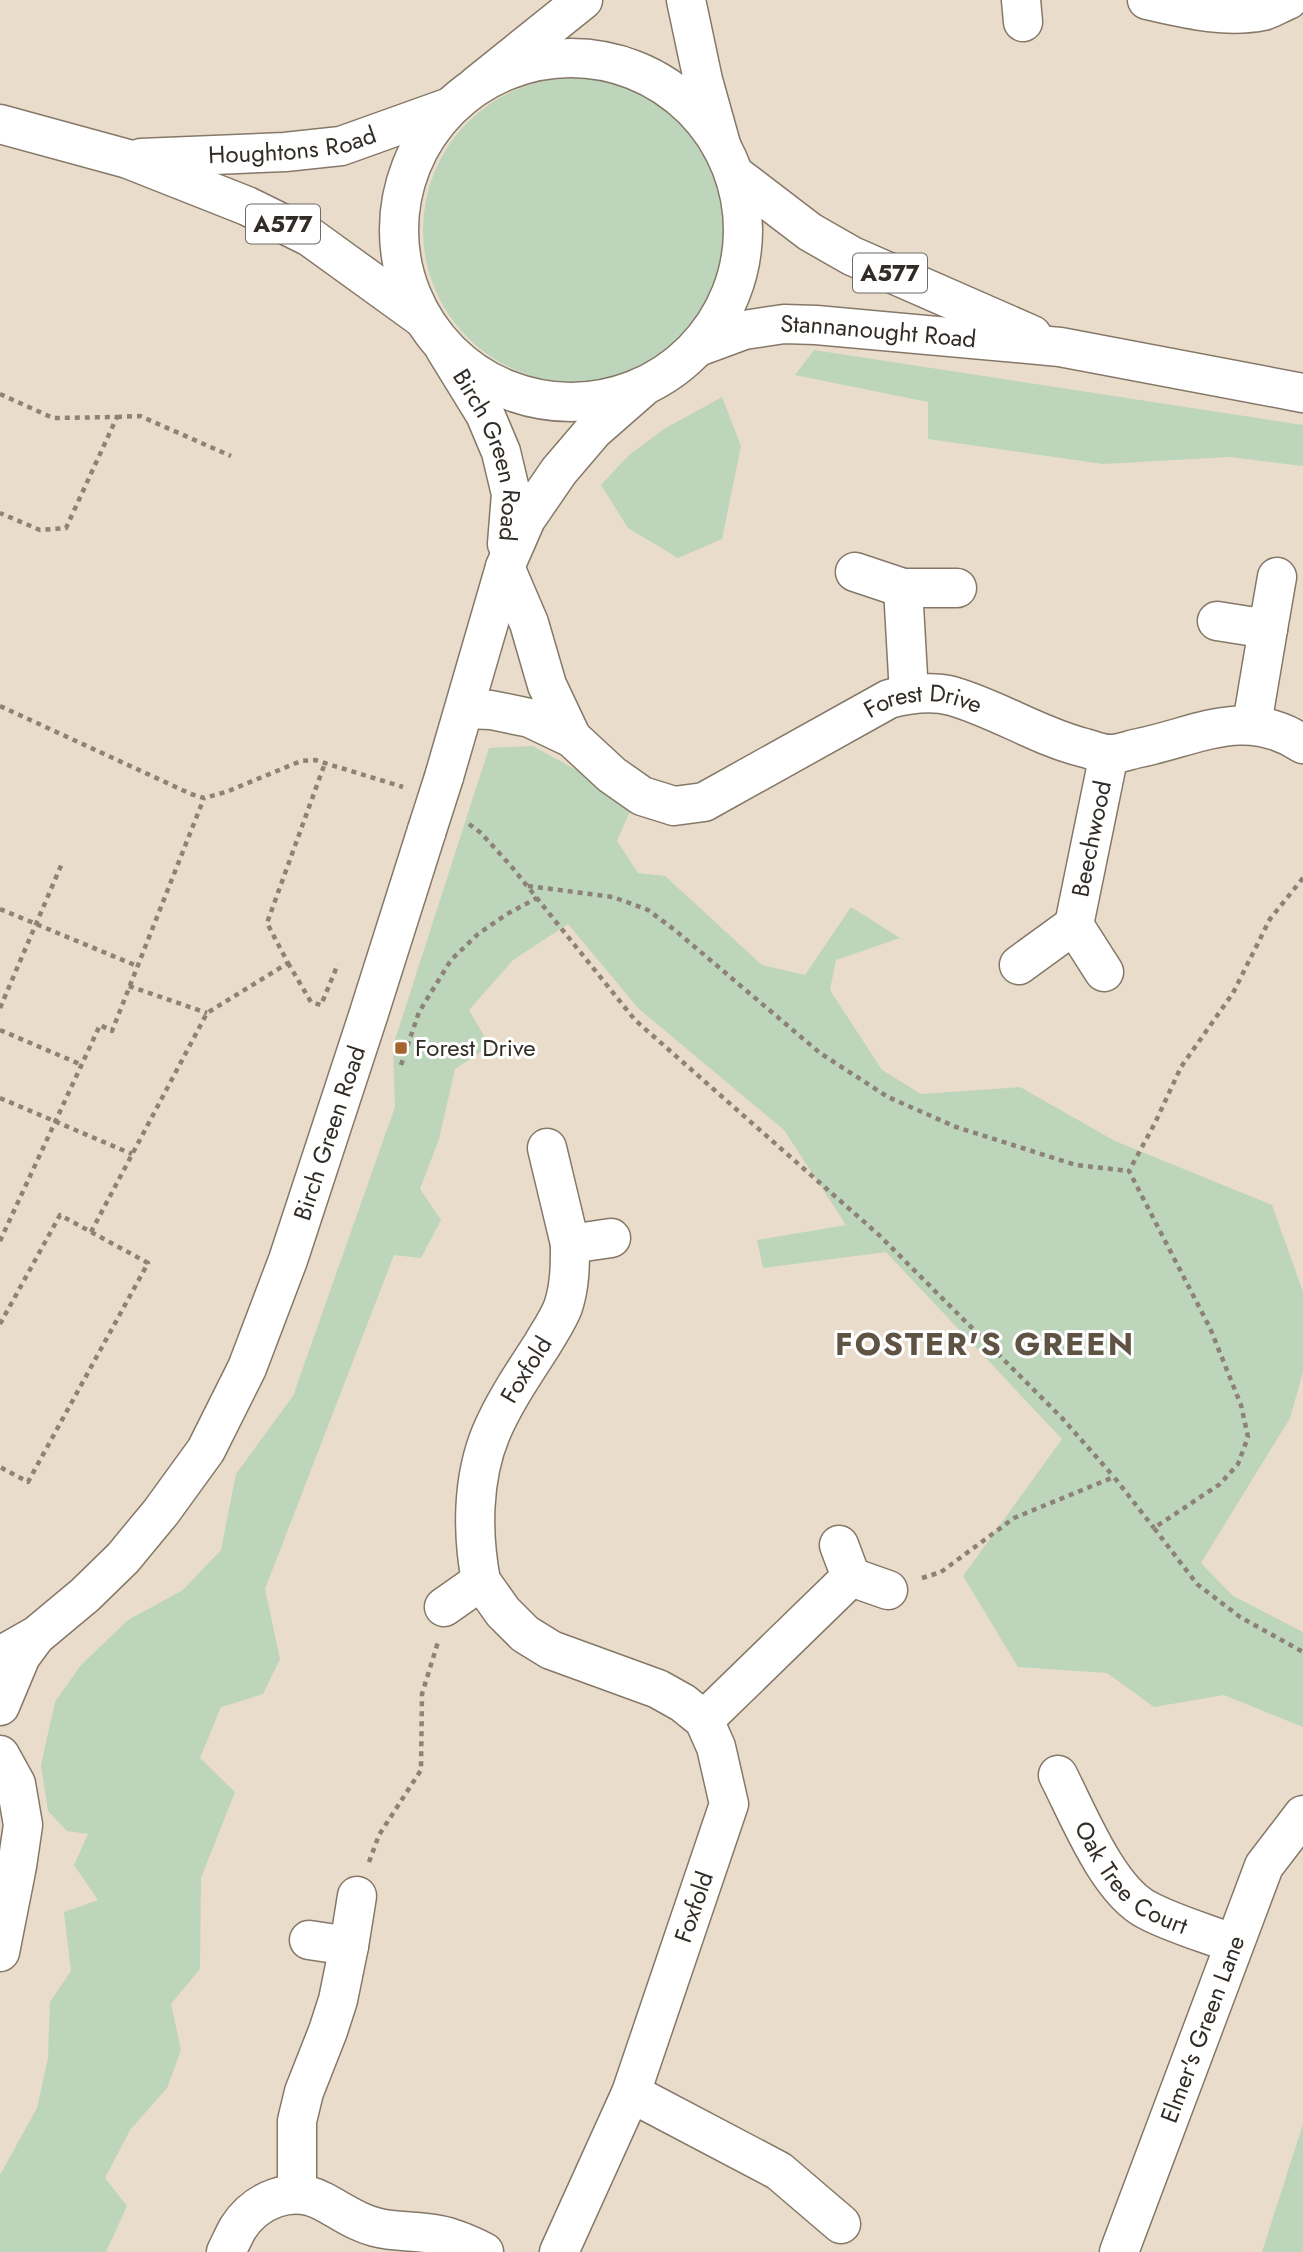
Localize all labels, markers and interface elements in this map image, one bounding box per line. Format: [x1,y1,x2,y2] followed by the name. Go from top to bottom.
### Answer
[208,117,381,172] street label: Houghtons Road
[246,204,320,244] road number: A577
[853,254,927,292] road number: A577
[780,306,978,356] street label: Stannanought Road
[444,362,529,542] street label: Birch Green Road
[857,675,987,727] street label: Forest Drive
[1062,777,1120,900] street label: Beechwood
[415,1030,536,1065] place label: Forest Drive
[393,1040,409,1056] marker: Forest Drive
[284,1041,374,1225] street label: Birch Green Road
[835,1321,1135,1367] district label: FOSTER'S GREEN
[491,1330,560,1410] street label: Foxfold
[1066,1815,1193,1943] street label: Oak Tree Court
[665,1866,722,1947] street label: Foxfold
[1151,1930,1253,2128] street label: Elmer's Green Lane

